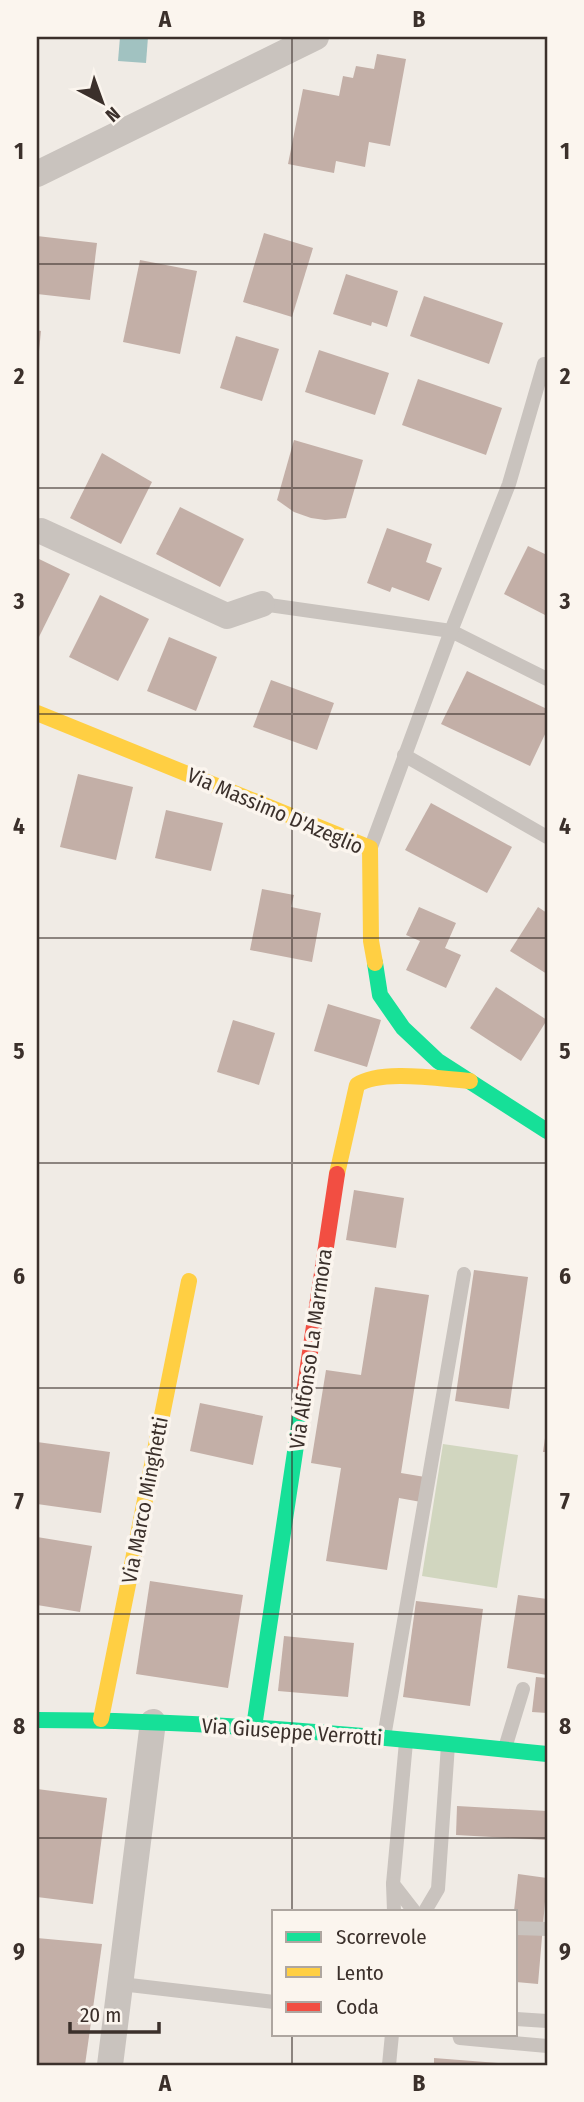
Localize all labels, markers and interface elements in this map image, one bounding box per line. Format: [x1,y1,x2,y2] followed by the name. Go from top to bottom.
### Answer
[158,5,172,33] text: A
[413,5,426,33] text: B
[66,66,136,136] north arrow
[101,102,125,127] text: N
[14,137,24,165] text: 1
[560,137,570,165] text: 1
[13,362,25,390] text: 2
[559,362,571,390] text: 2
[13,587,25,615] text: 3
[559,587,571,615] text: 3
[183,762,367,860] street label: Via Massimo D'Azeglio
[13,812,25,840] text: 4
[559,812,571,840] text: 4
[13,1037,25,1065] text: 5
[559,1037,571,1065] text: 5
[284,1247,338,1451] street label: Via Alfonso La Marmora
[13,1262,25,1290] text: 6
[559,1262,571,1290] text: 6
[116,1414,174,1586] street label: Via Marco Minghetti
[14,1487,24,1515] text: 7
[560,1487,570,1515] text: 7
[13,1712,25,1740] text: 8
[559,1712,571,1740] text: 8
[201,1713,383,1751] street label: Via Giuseppe Verrotti
[272,1910,518,2036] legend
[336,1924,427,1950] text: Scorrevole
[13,1937,25,1965] text: 9
[559,1937,571,1965] text: 9
[336,1960,384,1986] text: Lento
[70,1990,159,2034] scale bar
[336,1994,379,2020] text: Coda
[80,2002,121,2028] text: 20 m
[158,2069,172,2097] text: A
[413,2069,426,2097] text: B

